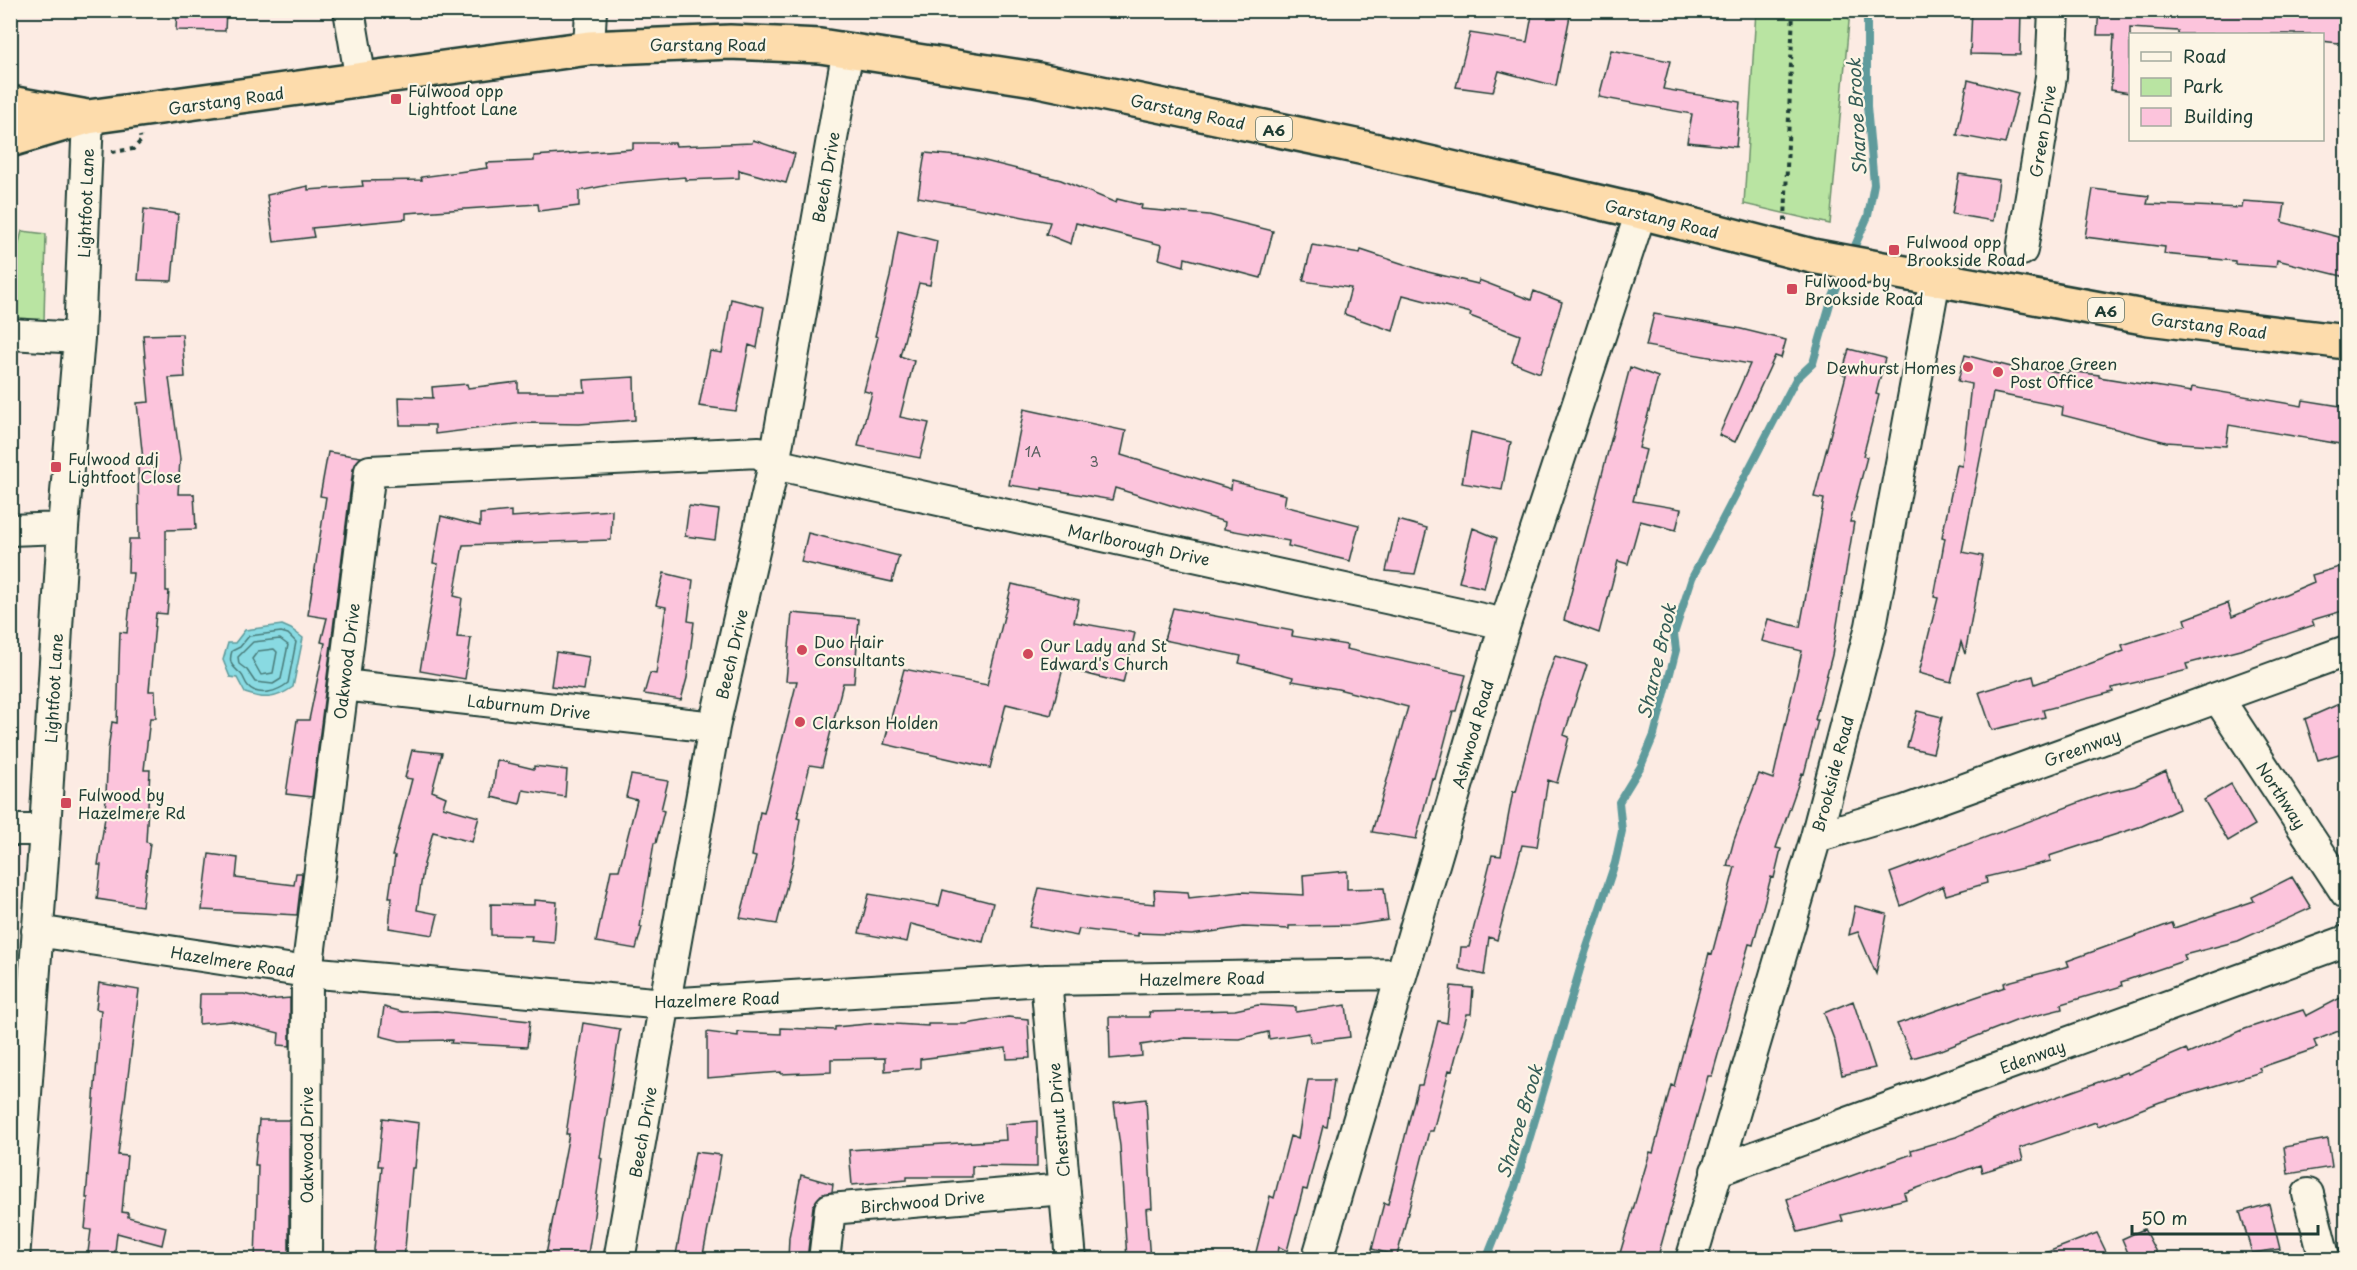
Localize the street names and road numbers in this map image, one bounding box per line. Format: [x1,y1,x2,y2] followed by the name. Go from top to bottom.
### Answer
[650,32,766,56] street label: Garstang Road
[167,80,285,120] street label: Garstang Road
[2023,83,2061,179] street label: Green Drive
[1128,87,1248,135] street label: Garstang Road
[1256,117,1292,141] road number: A6
[805,130,845,224] street label: Beech Drive
[71,148,99,258] street label: Lightfoot Lane
[1603,192,1721,244] street label: Garstang Road
[2088,298,2124,322] road number: A6
[2150,306,2268,344] street label: Garstang Road
[1066,517,1212,571] street label: Marlborough Drive
[327,601,365,721] street label: Oakwood Drive
[709,607,753,701] street label: Beech Drive
[38,633,68,743] street label: Lightfoot Lane
[1445,677,1499,791] street label: Ashwood Road
[466,688,592,724] street label: Laburnum Drive
[1805,713,1859,835] street label: Brookside Road
[2040,722,2124,772] street label: Greenway
[2251,757,2313,833] street label: Northway
[169,939,297,983] street label: Hazelmere Road
[1139,965,1265,991] street label: Hazelmere Road
[654,985,780,1013] street label: Hazelmere Road
[1996,1033,2068,1079] street label: Edenway
[1041,1062,1075,1178] street label: Chestnut Drive
[622,1085,662,1179] street label: Beech Drive
[294,1086,318,1204] street label: Oakwood Drive
[858,1184,986,1218] street label: Birchwood Drive

